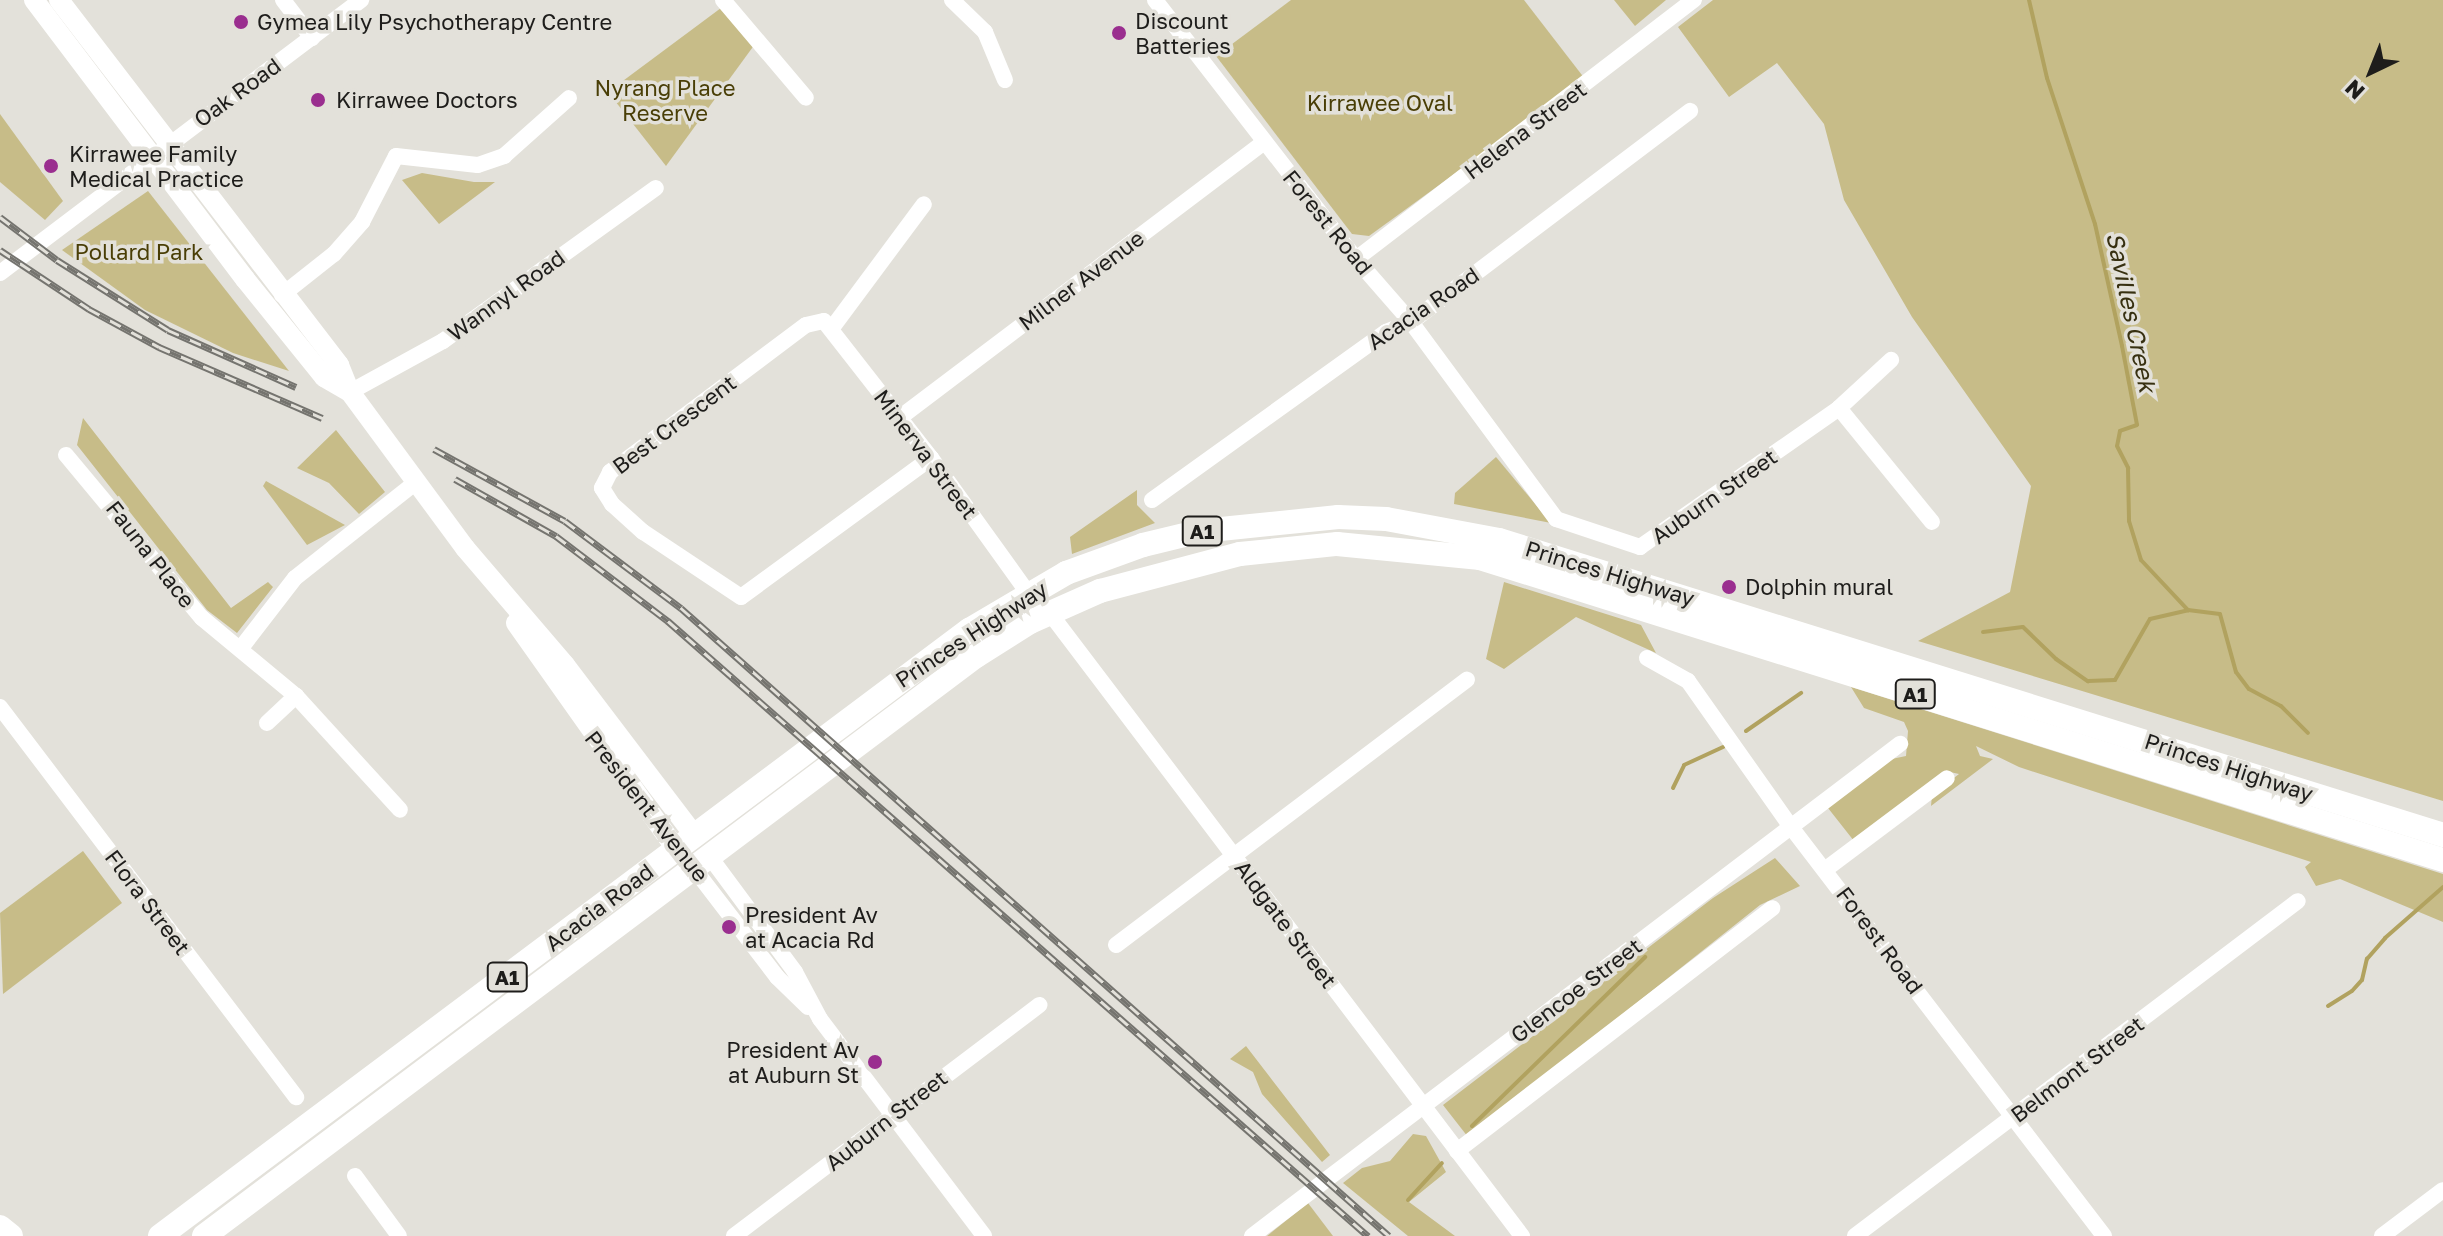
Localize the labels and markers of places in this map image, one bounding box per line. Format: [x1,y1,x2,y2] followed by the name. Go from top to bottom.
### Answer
[1135,7,1231,58] place label: Discount Batteries
[257,9,612,35] place label: Gymea Lily Psychotherapy Centre
[232,13,250,31] marker: Gymea Lily Psychotherapy Centre
[1110,24,1128,42] marker: Discount Batteries
[336,87,518,113] place label: Kirrawee Doctors
[307,89,329,111] marker: Kirrawee Doctors
[69,140,244,192] place label: Kirrawee Family Medical Practice
[40,155,62,177] marker: Kirrawee Family Medical Practice
[1745,574,1893,600] place label: Dolphin mural
[1720,578,1738,596] marker: Dolphin mural
[745,901,878,952] place label: President Av at Acacia Rd
[720,918,738,936] marker: President Av at Acacia Rd
[726,1036,859,1088] place label: President Av at Auburn St
[866,1053,884,1071] marker: President Av at Auburn St

